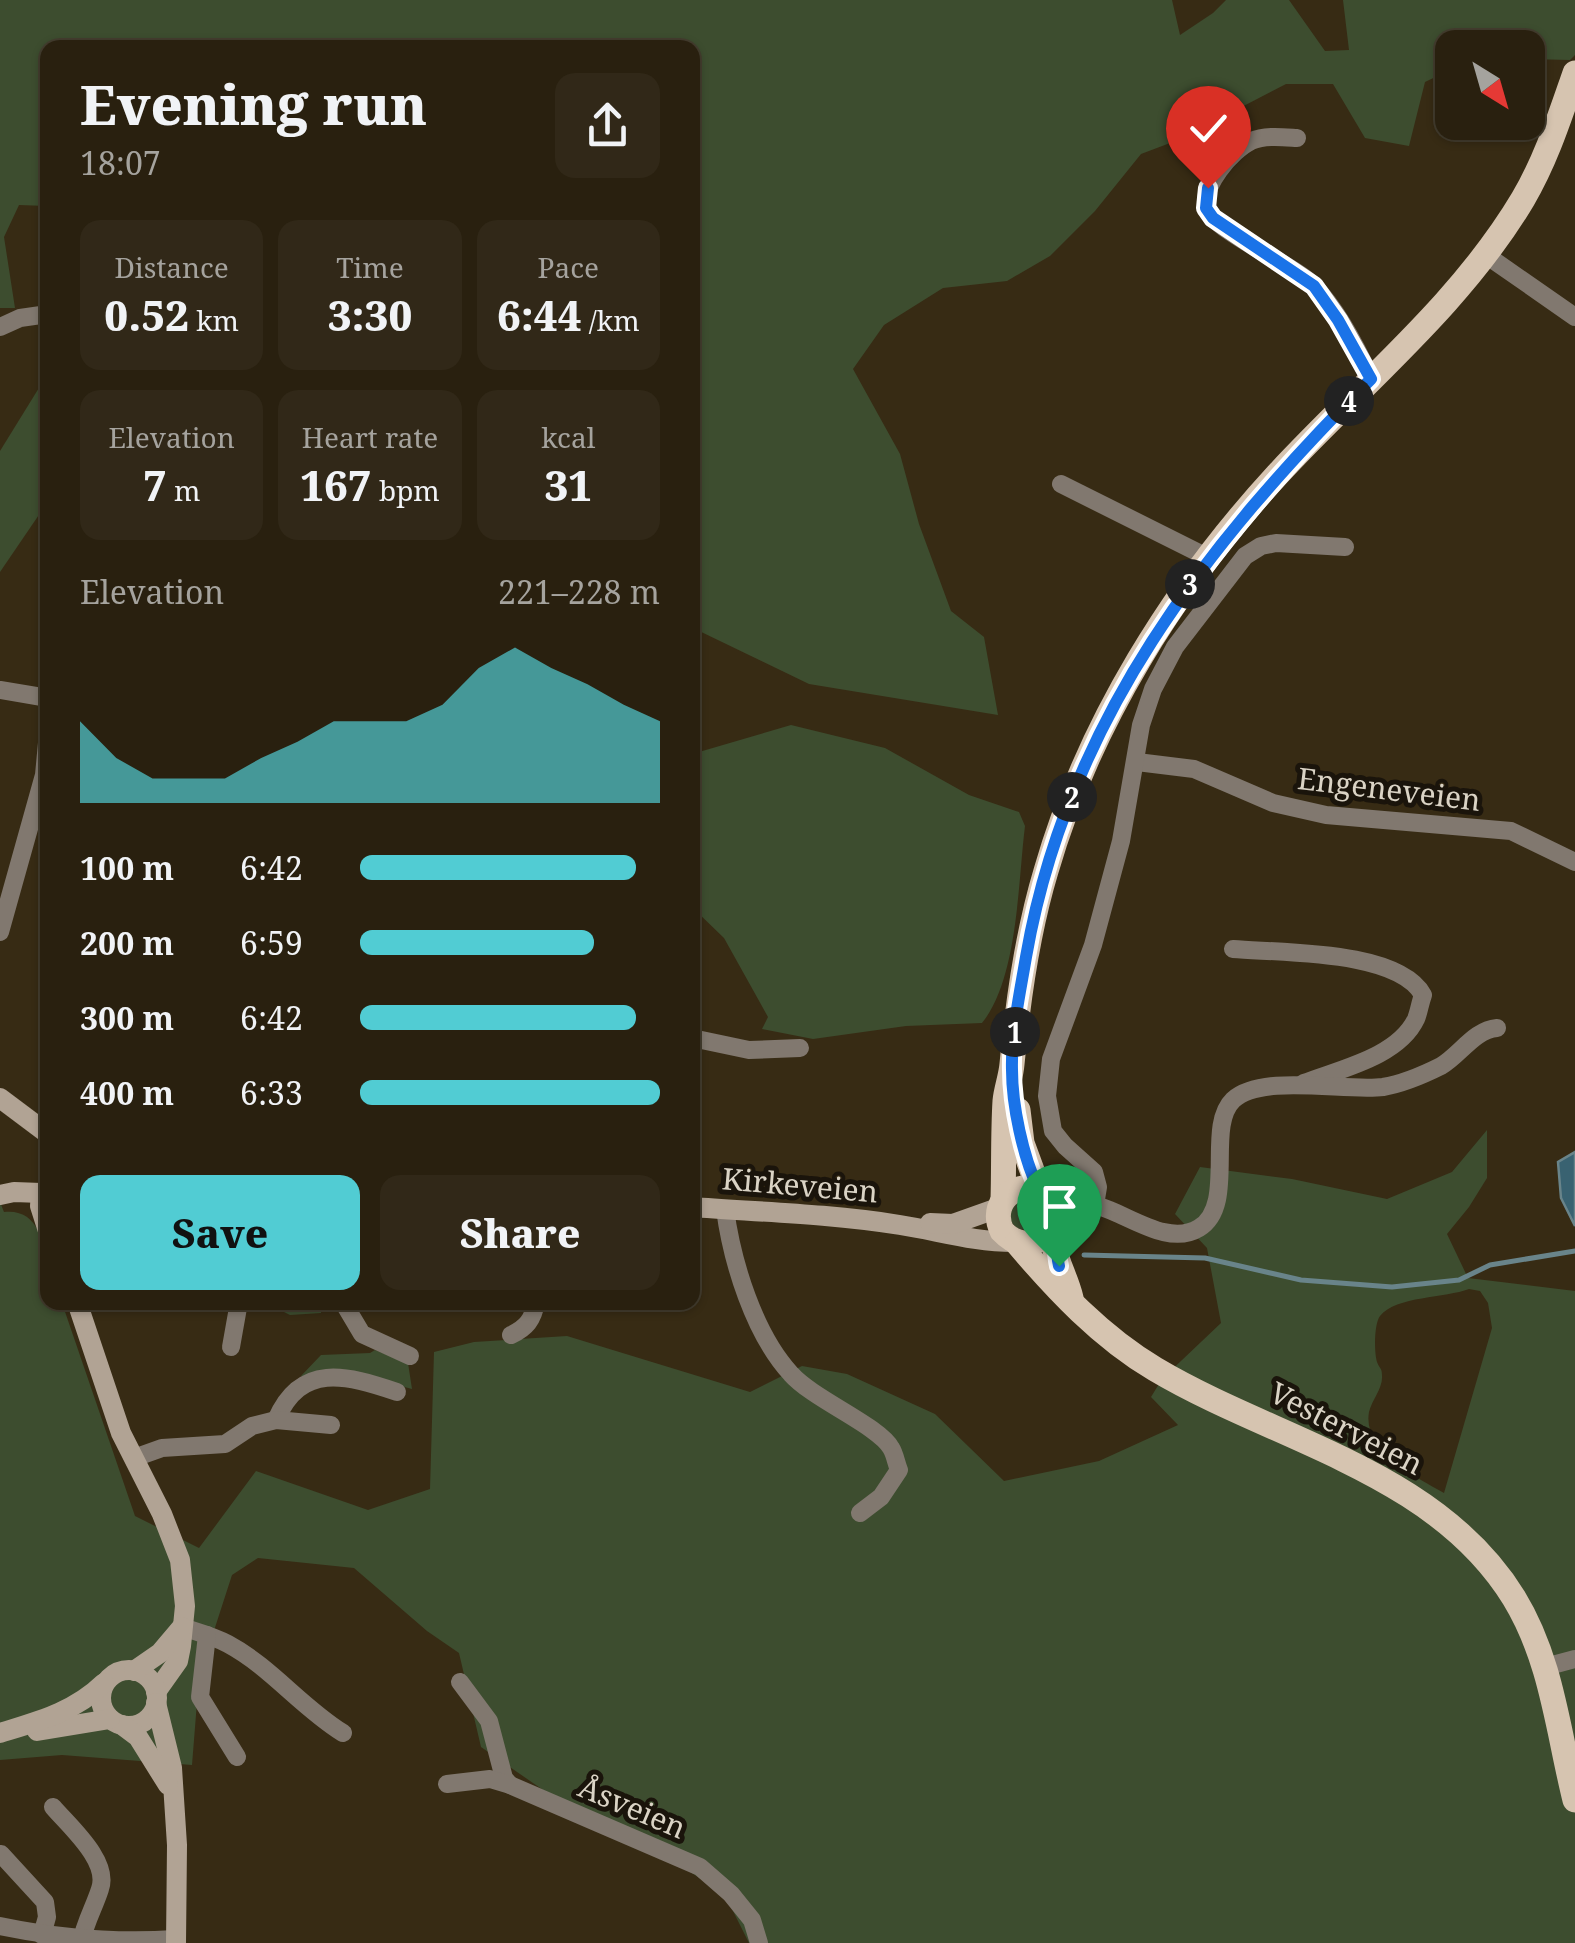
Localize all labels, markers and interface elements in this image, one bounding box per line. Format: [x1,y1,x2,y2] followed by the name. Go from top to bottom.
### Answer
[1435,30,1545,140] north arrow
[1435,30,1545,140] map controls
[80,66,427,141] text: Evening run
[555,73,660,178] button: share
[1166,86,1251,189] pin
[1181,101,1236,156] icon: check
[80,141,161,184] text: 18:07
[114,248,229,286] text: Distance
[336,248,404,286] text: Time
[538,248,599,286] text: Pace
[104,286,189,343] text: 0.52
[328,286,412,343] text: 3:30
[497,286,581,343] text: 6:44
[189,301,239,339] text: km
[581,301,640,339] text: /km
[1324,376,1374,426] pin: 4
[1341,382,1357,420] text: 4
[109,418,235,456] text: Elevation
[302,418,438,456] text: Heart rate
[541,418,595,456] text: kcal
[143,456,167,513] text: 7
[300,456,372,513] text: 167
[545,456,592,513] text: 31
[167,471,200,509] text: m
[372,471,440,509] text: bpm
[1165,559,1215,609] pin: 3
[1182,565,1198,603] text: 3
[80,570,224,613] text: Elevation
[498,570,660,613] text: 221–228 m
[1295,757,1483,820] street label: Engeneveien
[1047,772,1097,822] pin: 2
[1064,778,1080,816] text: 2
[80,846,174,889] text: 100 m
[240,846,303,889] text: 6:42
[80,921,174,964] text: 200 m
[240,921,303,964] text: 6:59
[80,996,174,1039] text: 300 m
[240,996,303,1039] text: 6:42
[990,1007,1040,1057] pin: 1
[1007,1013,1023,1051] text: 1
[80,1071,174,1114] text: 400 m
[240,1071,303,1114] text: 6:33
[721,1157,880,1212] street label: Kirkeveien
[1017,1164,1102,1267] pin
[80,1175,360,1290] button: Save
[380,1175,660,1290] button: Share
[1032,1179,1087,1234] icon: arrive
[1263,1371,1430,1484] street label: Vesterveien
[573,1766,693,1848] street label: Åsveien

